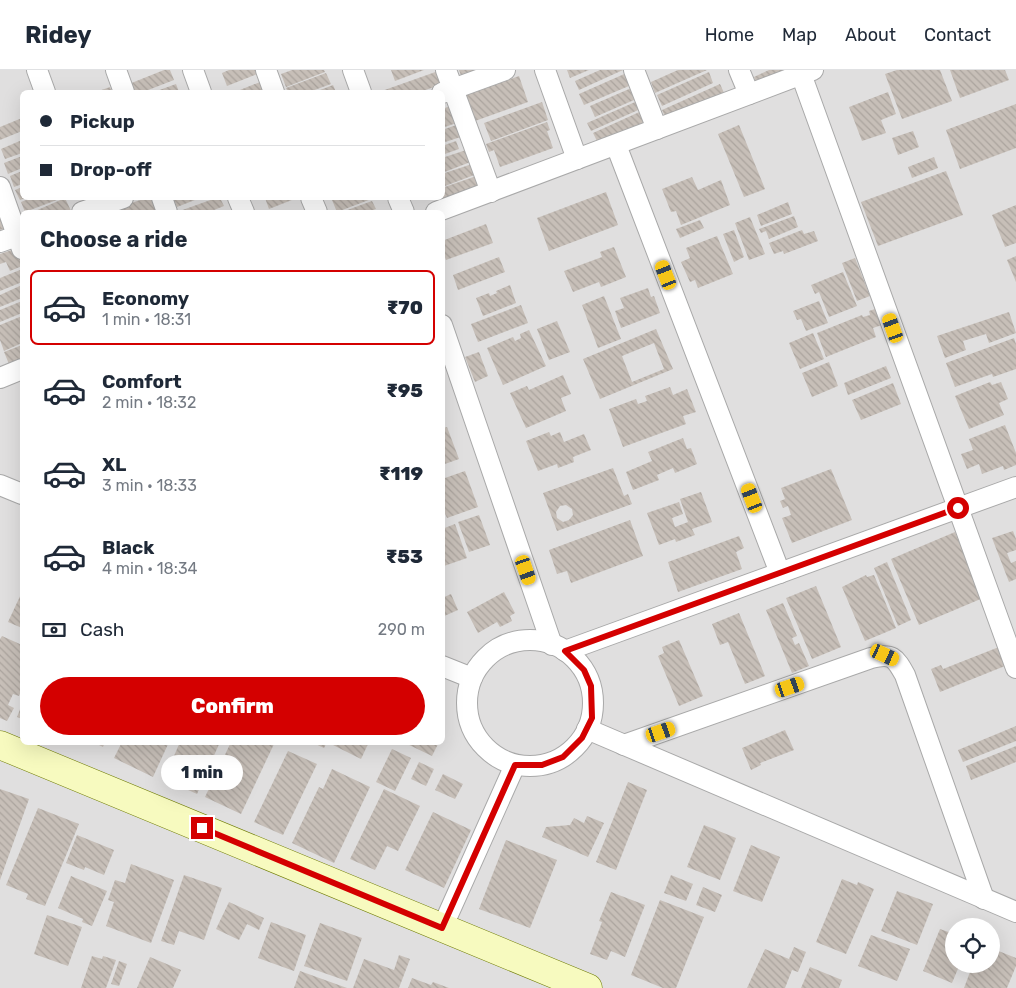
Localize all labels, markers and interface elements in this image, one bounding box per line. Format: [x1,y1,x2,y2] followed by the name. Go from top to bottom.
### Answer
[25,21,92,49] text: Ridey
[705,24,754,46] text: Home
[782,24,817,46] text: Map
[845,24,896,46] text: About
[924,24,991,46] text: Contact
[70,110,135,133] text: Pickup
[70,158,152,181] text: Drop-off
[40,226,187,253] text: Choose a ride
[653,258,678,292] car
[42,285,87,330] icon: car
[102,287,189,310] text: Economy
[387,296,423,319] text: ₹70
[102,310,191,329] text: 1 min · 18:31
[880,311,905,345] car
[42,368,87,413] icon: car
[102,370,182,393] text: Comfort
[386,379,423,402] text: ₹95
[102,393,196,412] text: 2 min · 18:32
[42,451,87,496] icon: car
[102,453,126,476] text: XL
[379,462,423,485] text: ₹119
[102,476,197,495] text: 3 min · 18:33
[739,481,764,515] car
[947,497,969,519] route start
[42,534,87,579] icon: car
[102,536,154,559] text: Black
[386,545,423,568] text: ₹53
[514,553,537,587] car
[102,559,197,578] text: 4 min · 18:34
[40,616,68,644] icon: cash
[80,618,124,641] text: Cash
[378,620,425,639] text: 290 m
[868,642,901,668] car
[773,675,806,699] car
[40,677,425,735] button: Confirm
[644,720,677,744] car
[161,756,243,790] callout: 1 min
[181,763,223,782] text: 1 min
[191,817,213,839] route end
[945,918,1000,973] map controls
[945,918,1000,973] button: locate

